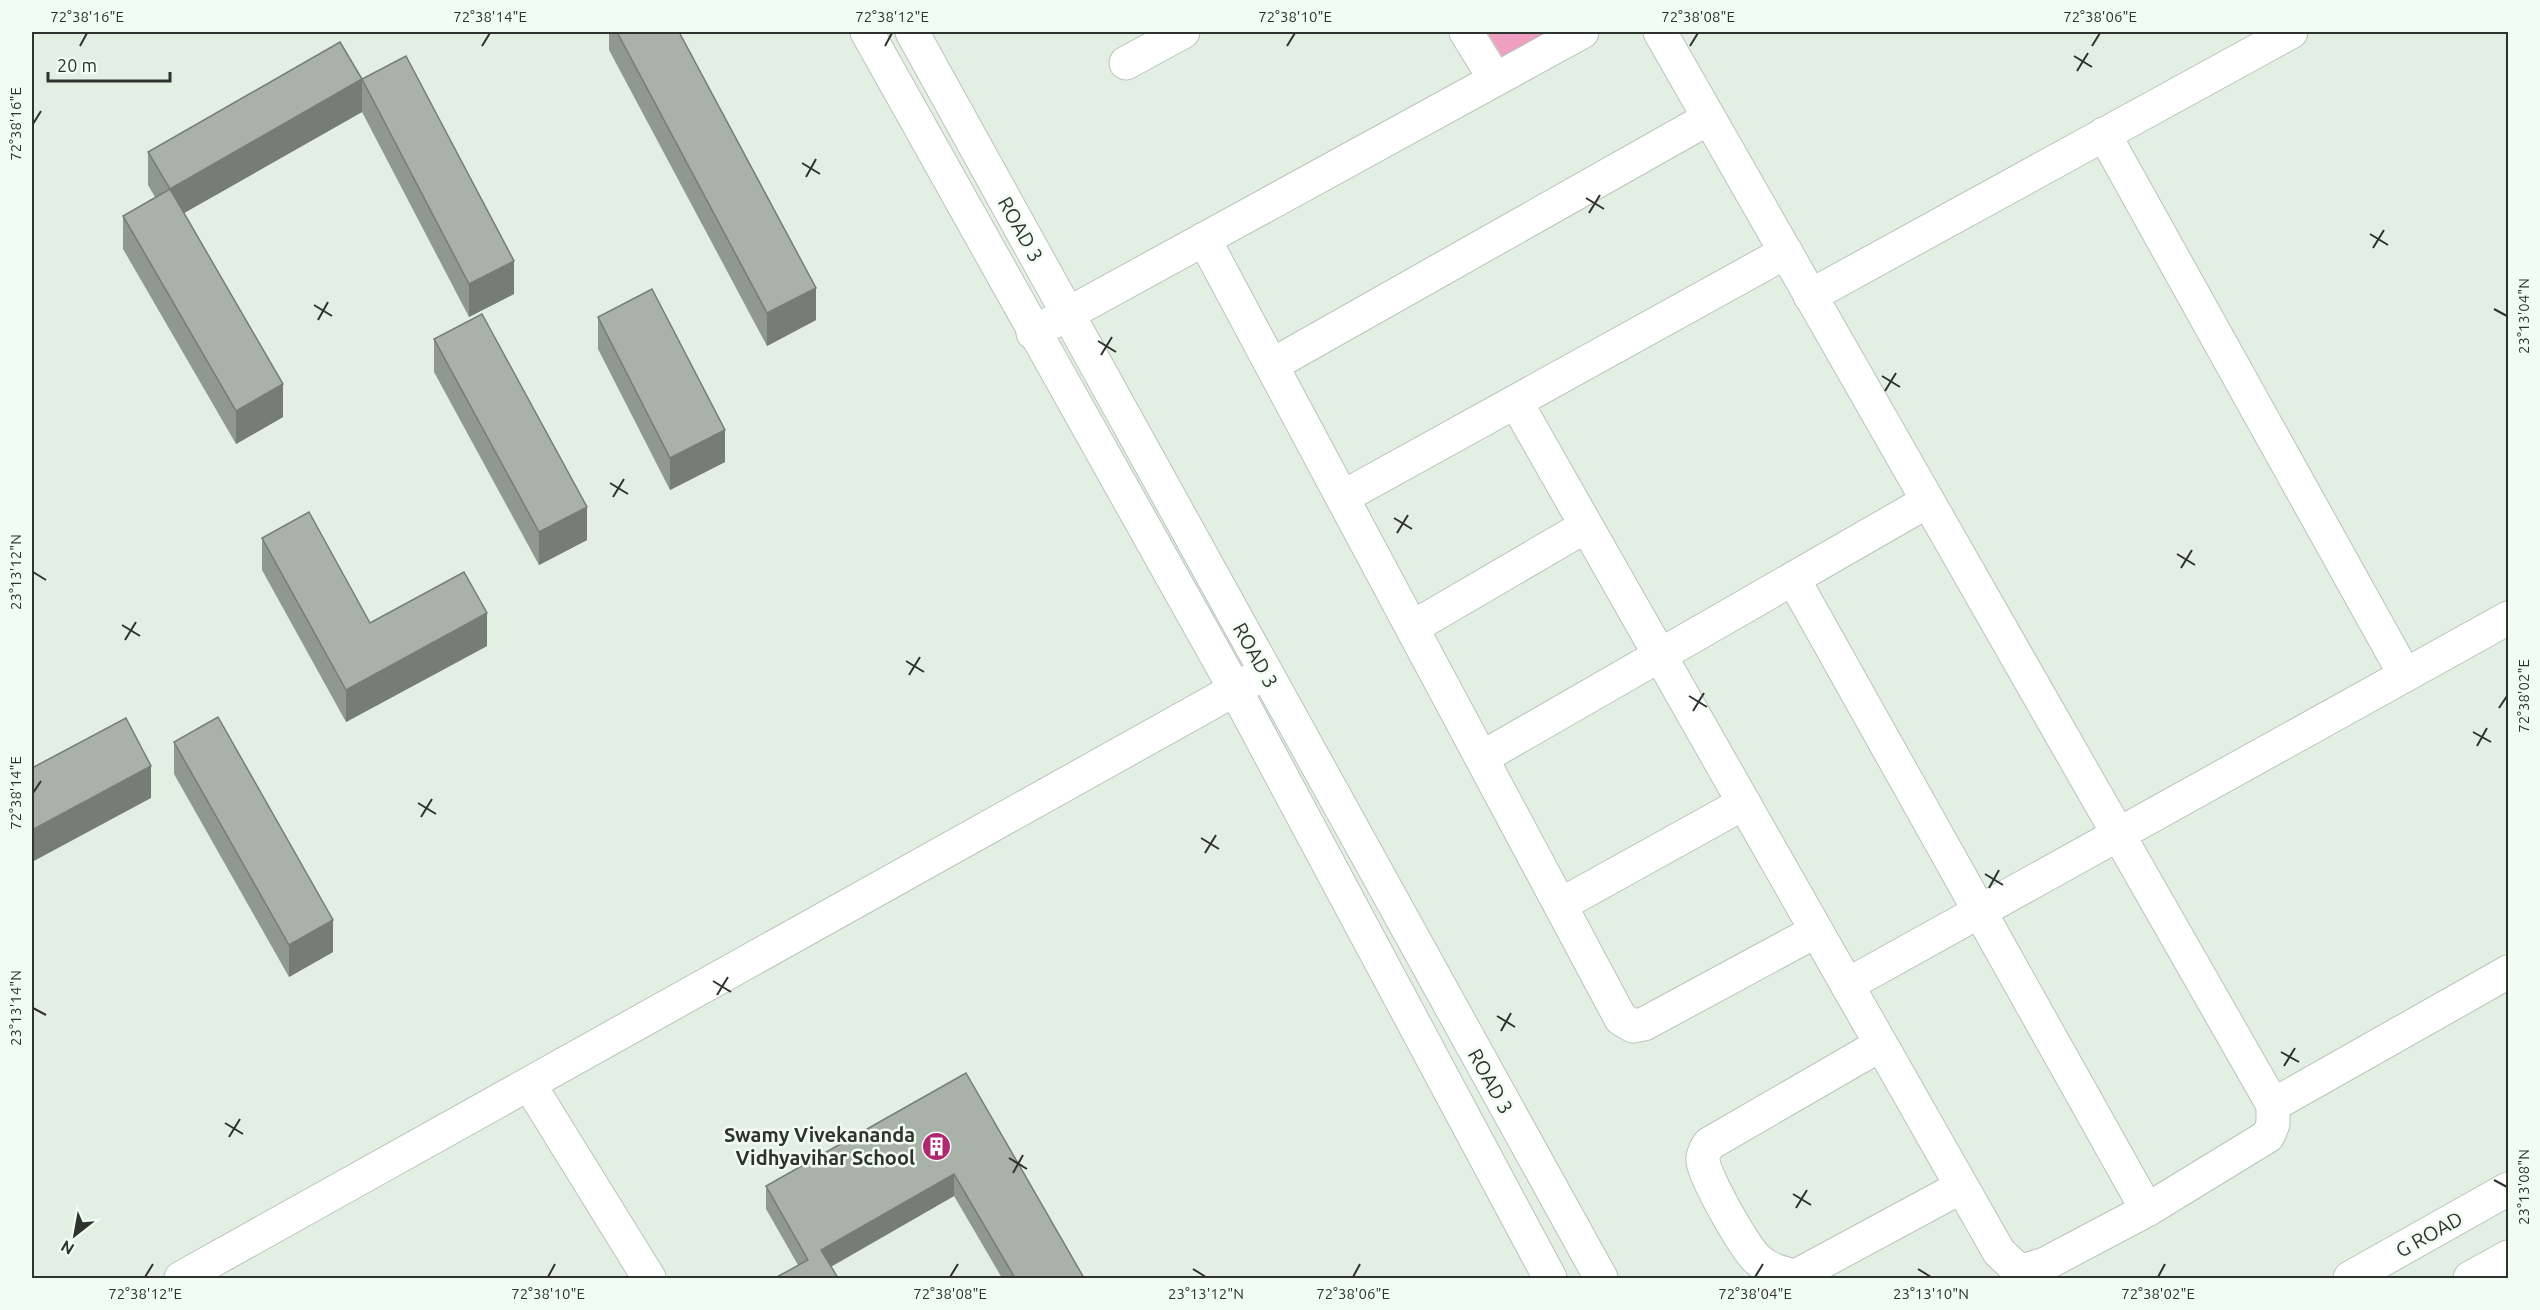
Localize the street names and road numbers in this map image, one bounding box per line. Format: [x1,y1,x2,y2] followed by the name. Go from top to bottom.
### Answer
[994,192,1048,266] street label: ROAD 3
[1229,618,1283,692] street label: ROAD 3
[1464,1044,1518,1118] street label: ROAD 3
[2392,1206,2466,1262] street label: G ROAD

